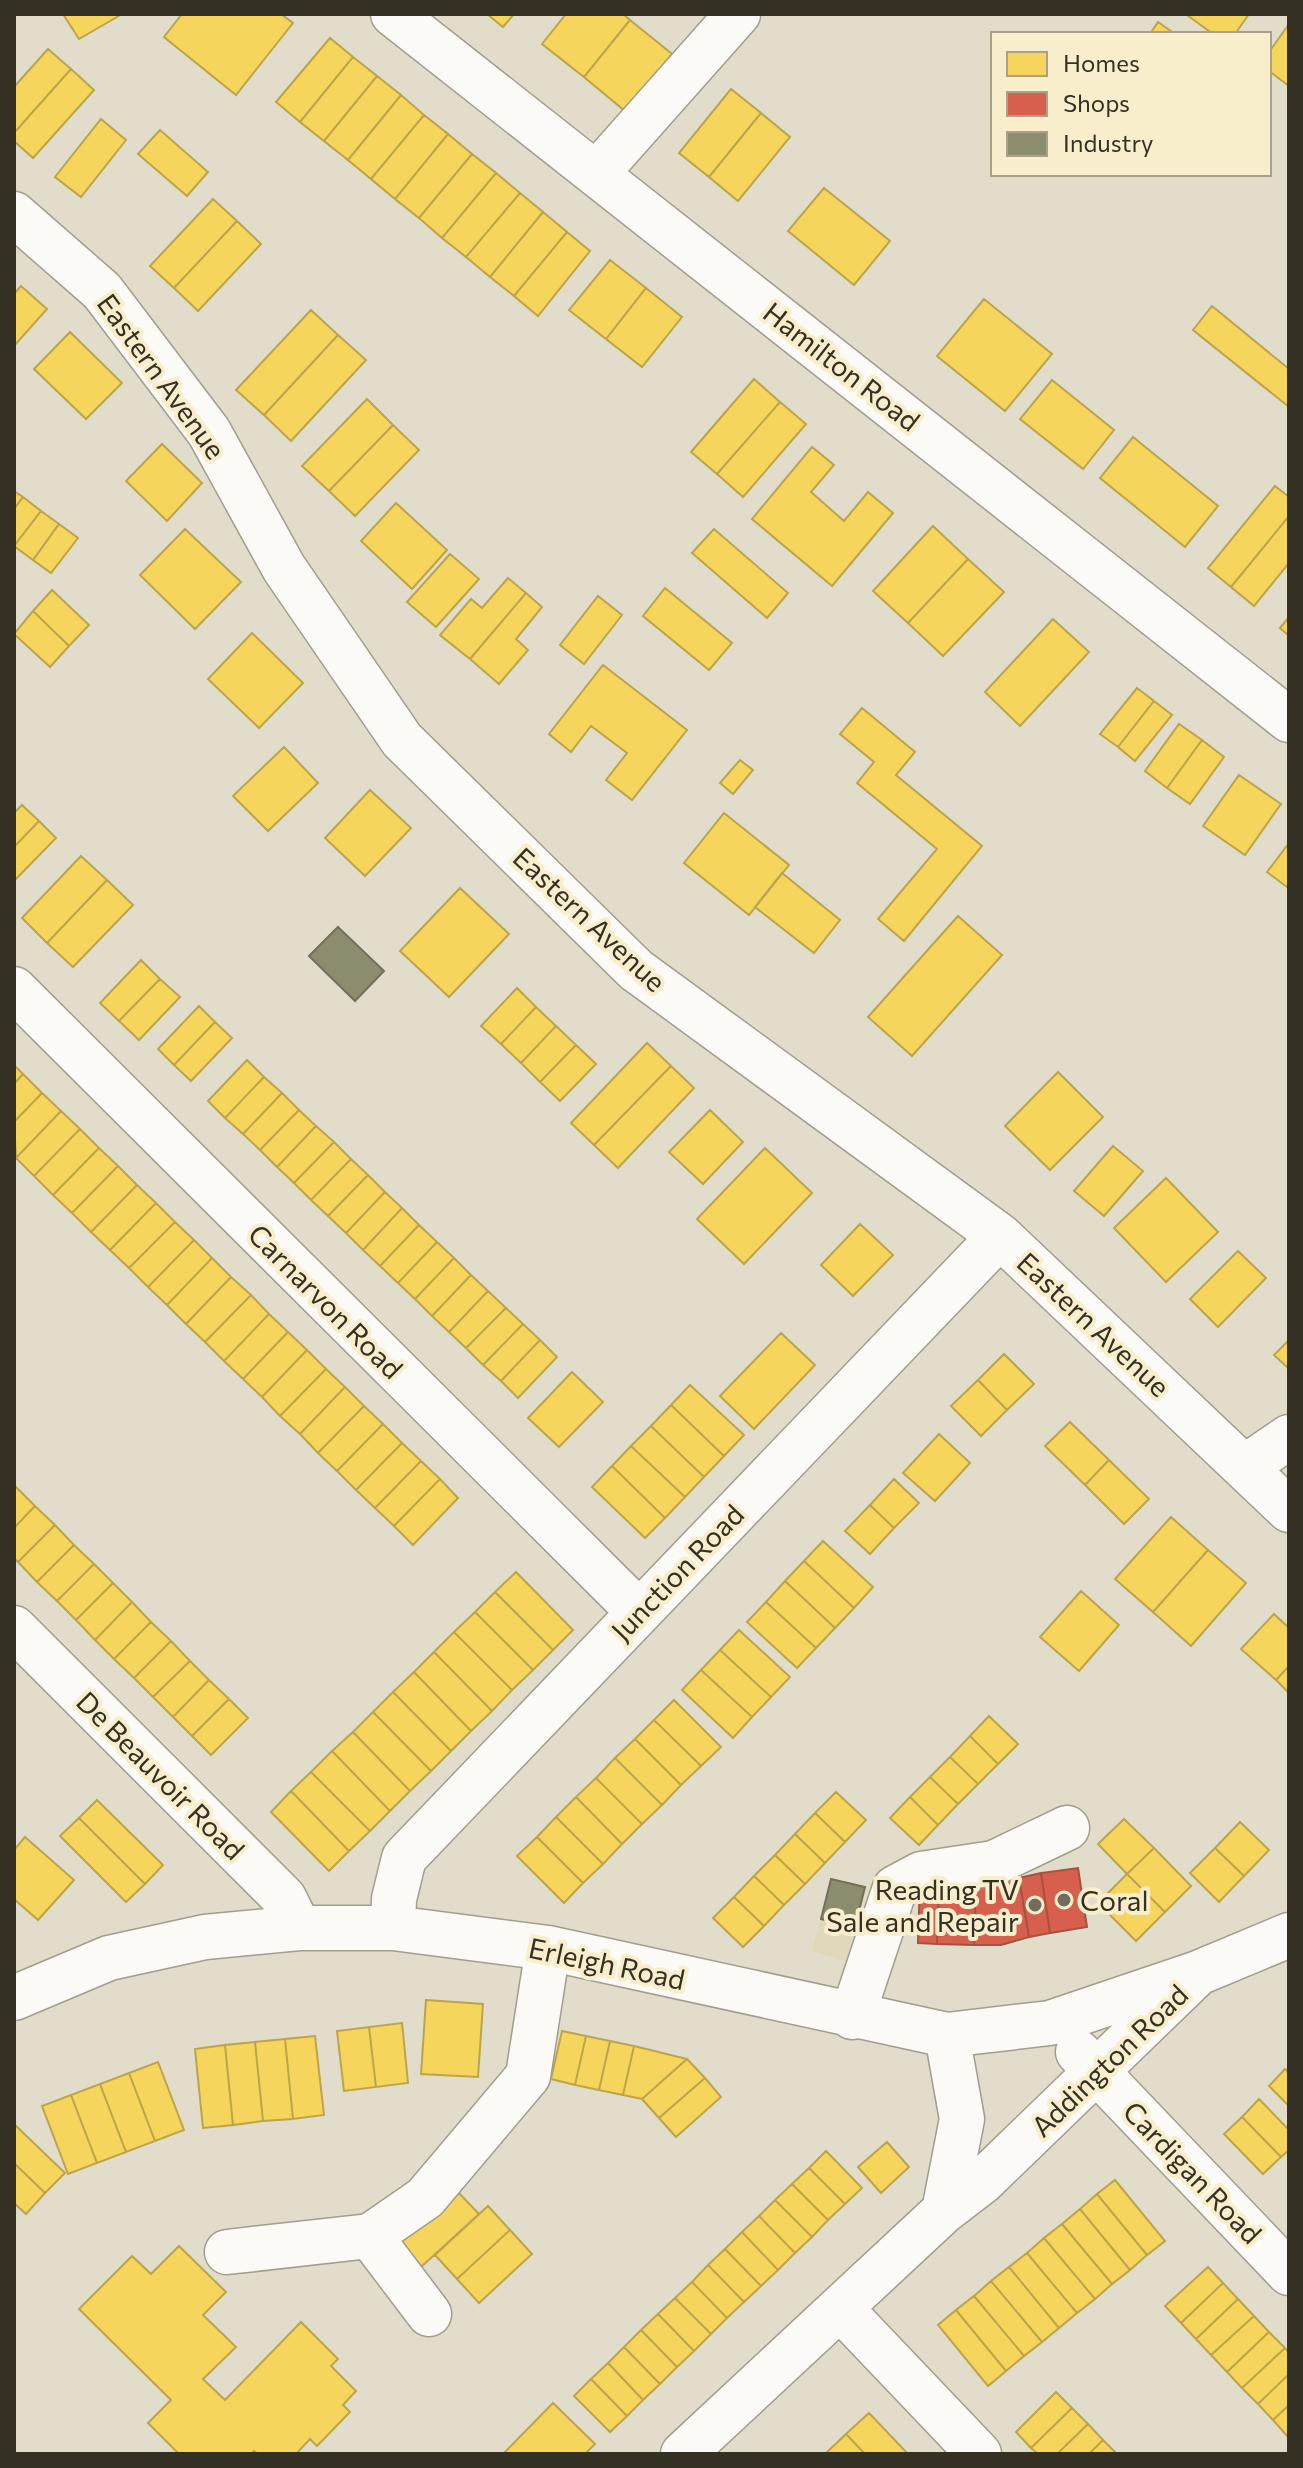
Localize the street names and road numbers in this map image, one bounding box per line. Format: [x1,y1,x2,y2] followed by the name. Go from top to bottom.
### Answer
[91,287,233,465] street label: Eastern Avenue
[757,294,927,438] street label: Hamilton Road
[507,840,673,998] street label: Eastern Avenue
[242,1217,410,1385] street label: Carnarvon Road
[1011,1245,1177,1403] street label: Eastern Avenue
[604,1497,750,1647] street label: Junction Road
[70,1684,252,1866] street label: De Beauvoir Road
[526,1930,688,1996] street label: Erleigh Road
[1024,1977,1194,2143] street label: Addington Road
[1117,2094,1269,2250] street label: Cardigan Road

